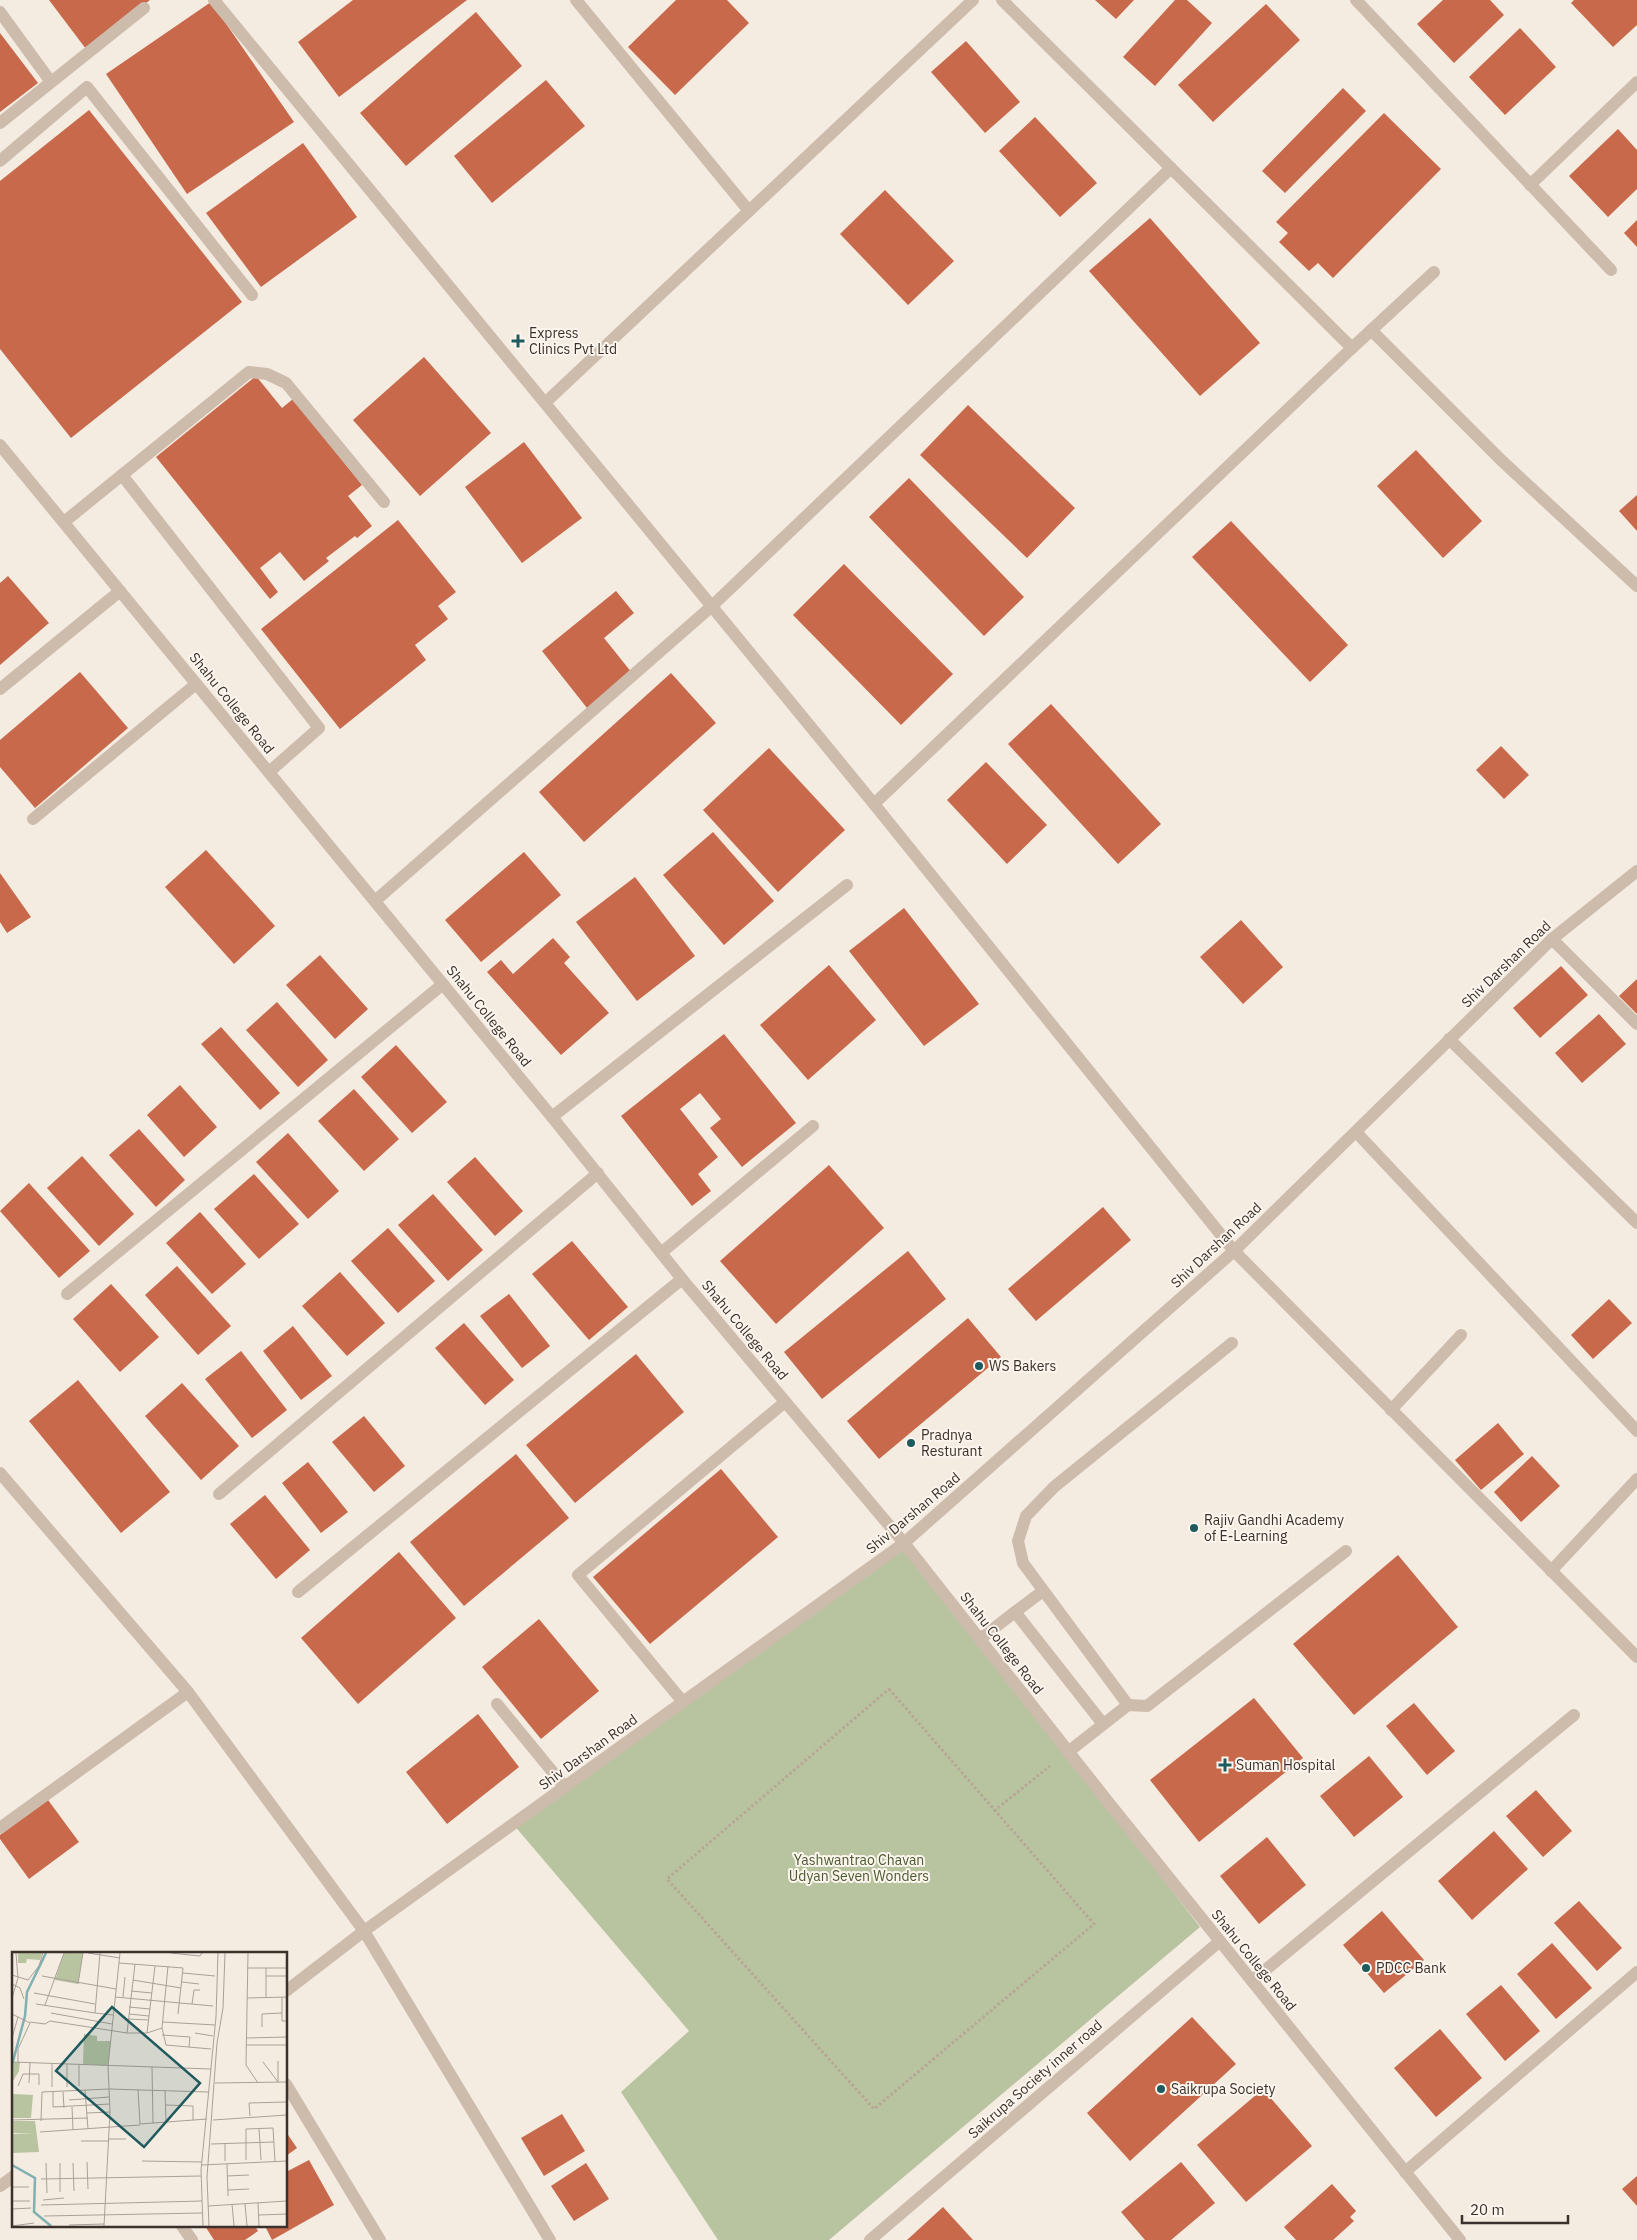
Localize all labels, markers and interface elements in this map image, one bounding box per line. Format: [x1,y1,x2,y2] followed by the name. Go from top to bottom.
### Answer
[529,324,617,358] place label: Express Clinics Pvt Ltd
[511,334,525,348] marker: Express Clinics Pvt Ltd
[186,649,278,757] street label: Shahu College Road
[1457,917,1555,1011] street label: Shiv Darshan Road
[443,962,535,1070] street label: Shahu College Road
[1167,1198,1265,1292] street label: Shiv Darshan Road
[698,1276,792,1384] street label: Shahu College Road
[989,1357,1056,1375] place label: WS Bakers
[973,1360,985,1372] marker: WS Bakers
[921,1426,983,1460] place label: Pradnya Resturant
[905,1437,917,1449] marker: Pradnya Resturant
[862,1468,964,1558] street label: Shiv Darshan Road
[1204,1511,1344,1545] place label: Rajiv Gandhi Academy of E-Learning
[1188,1522,1200,1534] marker: Rajiv Gandhi Academy of E-Learning
[956,1588,1048,1698] street label: Shahu College Road
[535,1710,641,1794] street label: Shiv Darshan Road
[1236,1756,1336,1774] place label: Suman Hospital
[1218,1758,1232,1772] marker: Suman Hospital
[789,1851,929,1885] park label: Yashwantrao Chavan Udyan Seven Wonders
[1208,1906,1300,2014] street label: Shahu College Road
[12,1952,288,2228] inset map
[1376,1959,1447,1977] place label: PDCC Bank
[1360,1962,1372,1974] marker: PDCC Bank
[964,2016,1106,2142] street label: Saikrupa Society inner road
[1171,2080,1276,2098] place label: Saikrupa Society
[1155,2083,1167,2095] marker: Saikrupa Society
[1462,2192,1568,2224] scale bar
[1470,2200,1505,2219] text: 20 m

